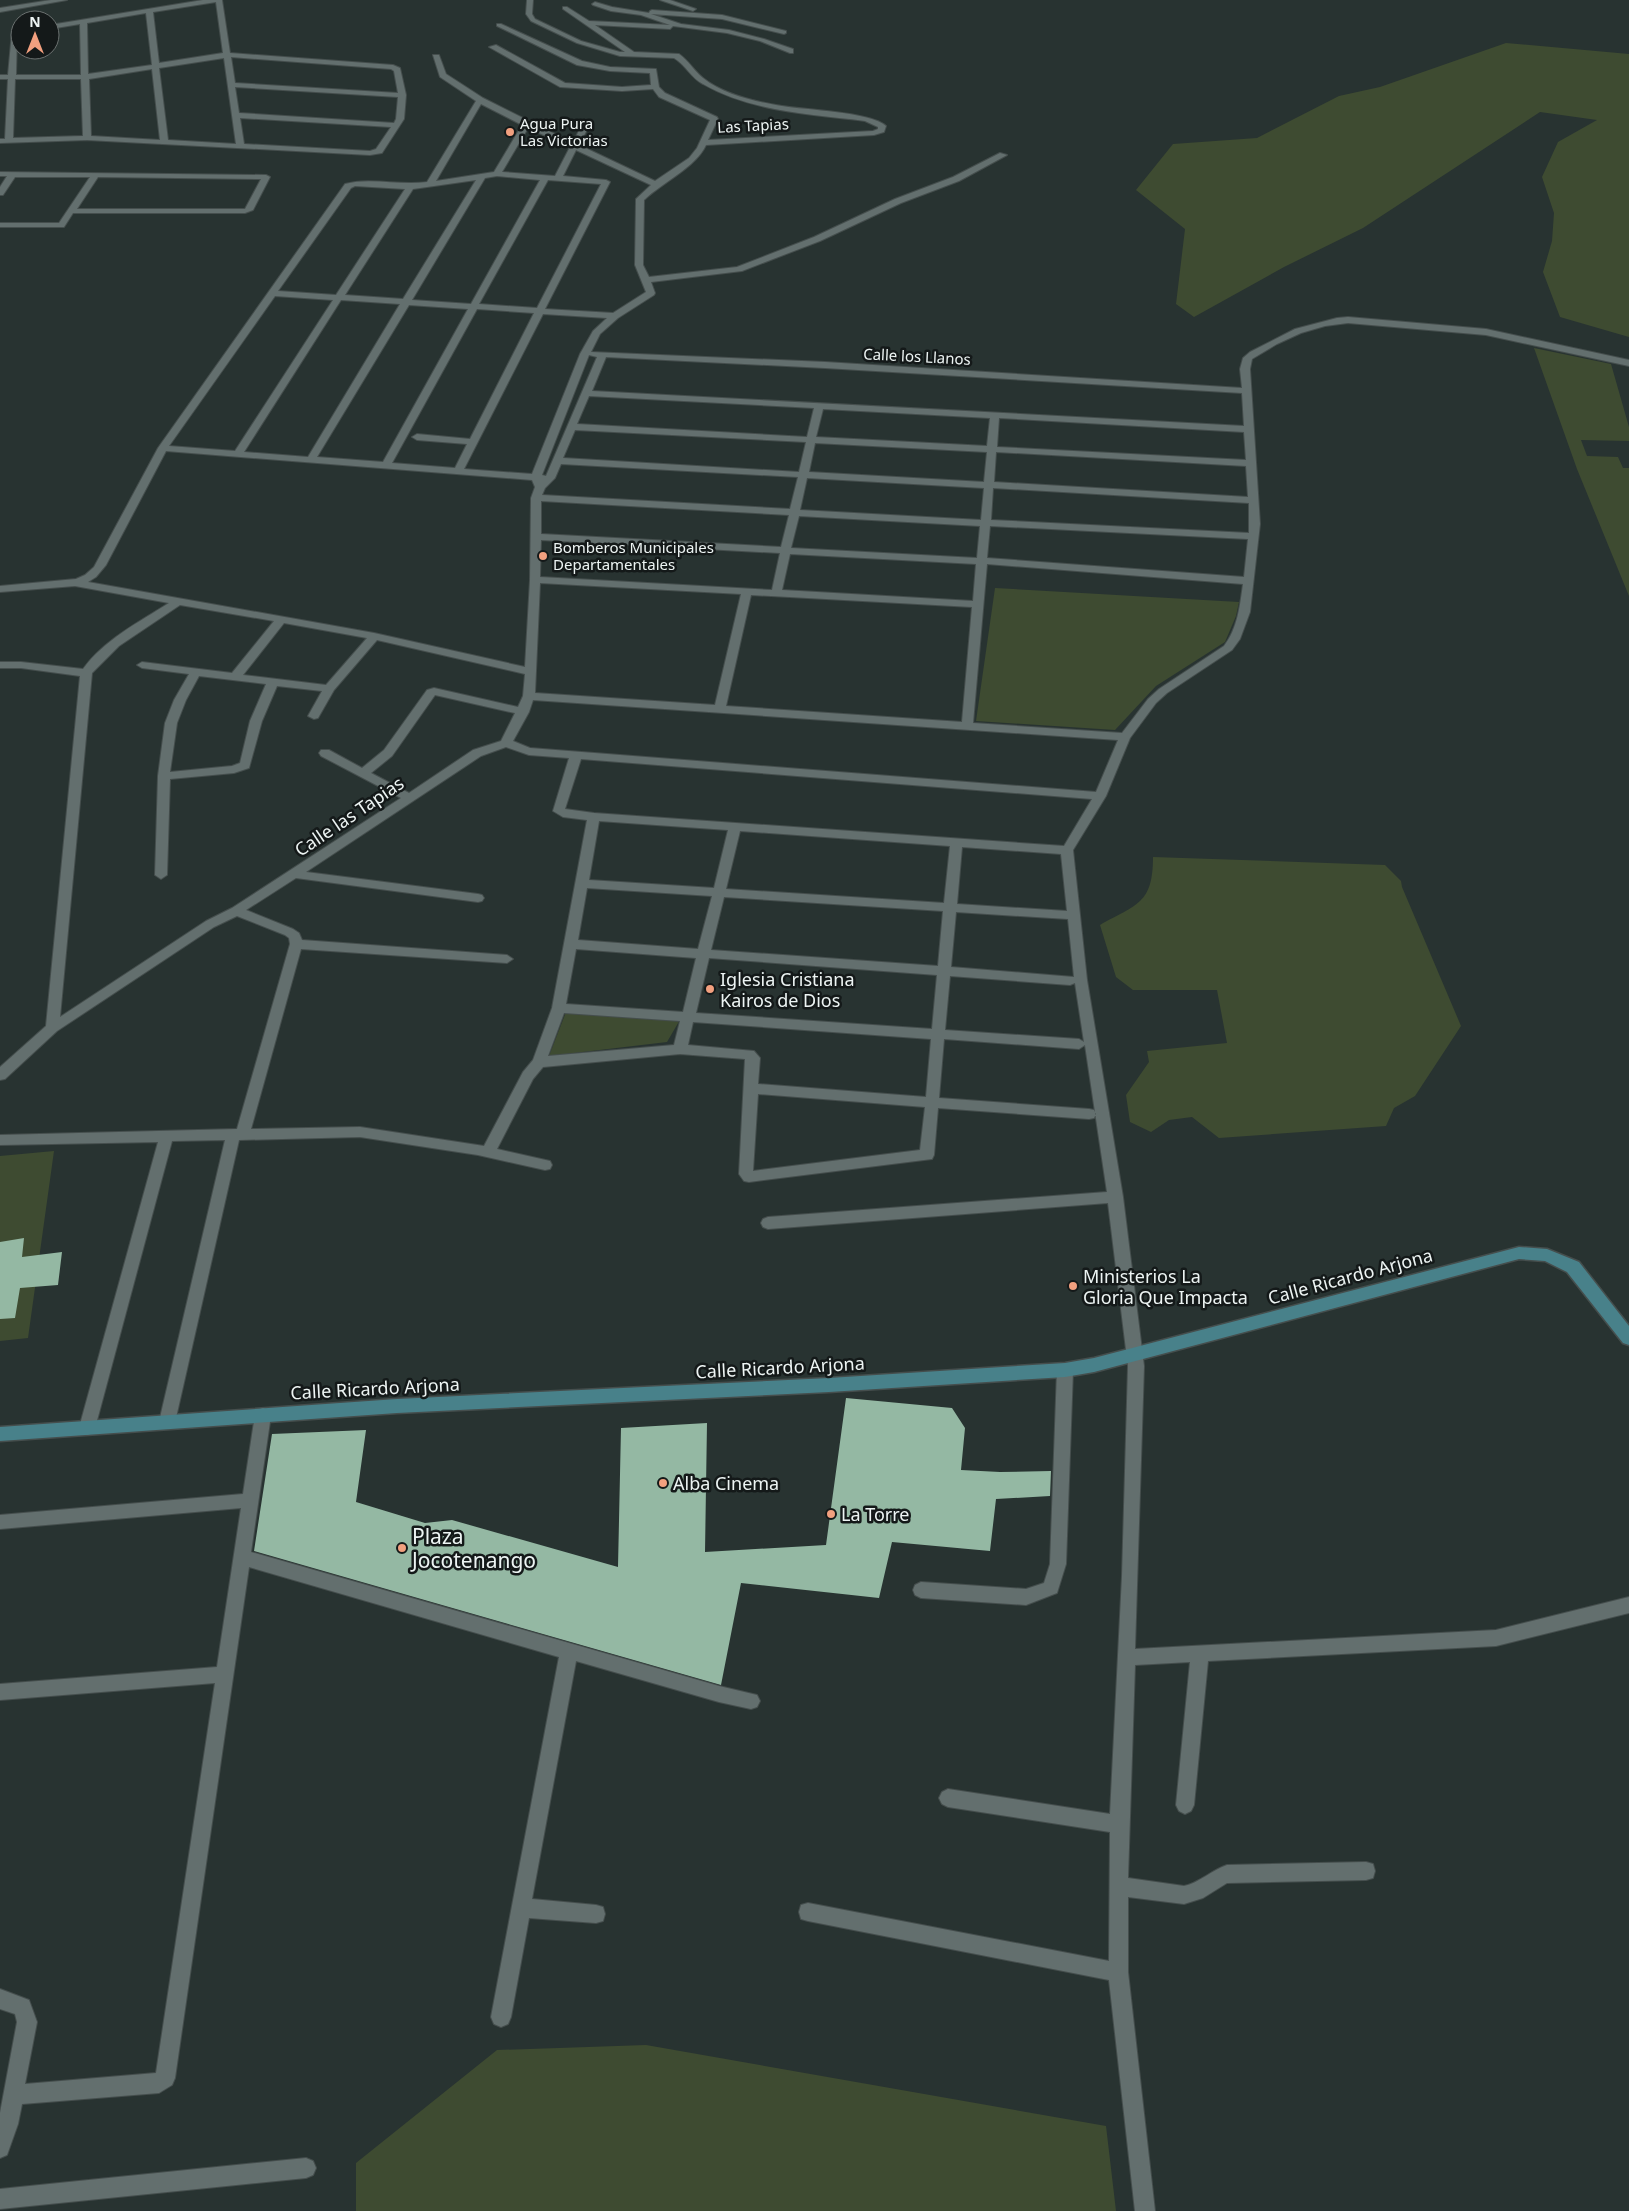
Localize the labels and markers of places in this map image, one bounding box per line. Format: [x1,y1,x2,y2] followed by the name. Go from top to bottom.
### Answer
[520,113,608,150] place label: Agua Pura Las Victorias
[504,126,516,138] marker: Agua Pura Las Victorias
[553,537,714,574] place label: Bomberos Municipales Departamentales
[537,550,549,562] marker: Bomberos Municipales Departamentales
[720,967,855,1012] place label: Iglesia Cristiana Kairos de Dios
[704,983,716,995] marker: Iglesia Cristiana Kairos de Dios
[1083,1264,1248,1309] place label: Ministerios La Gloria Que Impacta
[1067,1280,1079,1292] marker: Ministerios La Gloria Que Impacta
[673,1471,779,1495] place label: Alba Cinema
[657,1477,669,1489] marker: Alba Cinema
[841,1502,910,1526] place label: La Torre
[825,1508,837,1520] marker: La Torre
[410,1522,536,1574] place label: Plaza Jocotenango
[396,1542,408,1554] marker: Plaza Jocotenango

